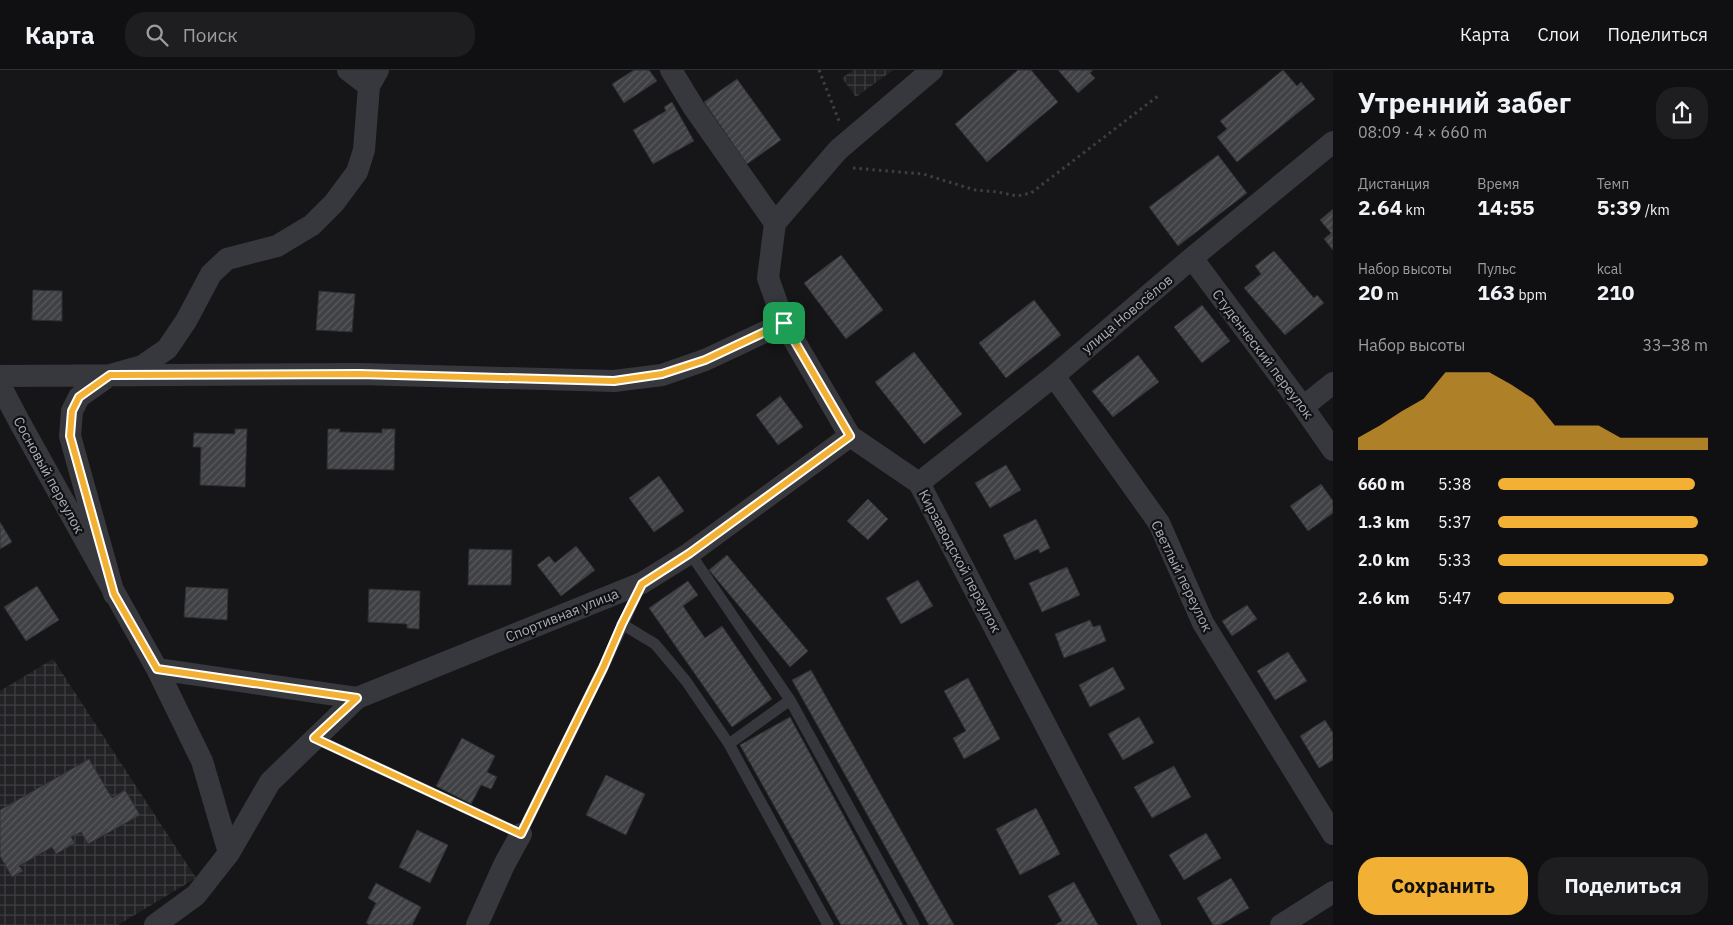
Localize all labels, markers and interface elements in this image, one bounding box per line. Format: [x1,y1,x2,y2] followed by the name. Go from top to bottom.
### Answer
[125,12,475,57] search box
[25,19,95,51] text: Карта
[143,21,171,49] icon: search
[183,23,238,47] text: Поиск
[1460,23,1510,46] text: Карта
[1538,23,1580,46] text: Слои
[1608,23,1708,46] text: Поделиться
[1358,84,1571,121] text: Утренний забег
[1656,87,1708,139] button: share
[1358,122,1487,142] text: 08:09 · 4 × 660 m
[1358,175,1430,193] text: Дистанция
[1477,175,1520,193] text: Время
[1597,175,1629,193] text: Темп
[1358,193,1402,221] text: 2.64
[1477,193,1535,221] text: 14:55
[1597,193,1641,221] text: 5:39
[1402,201,1425,219] text: km
[1641,201,1670,219] text: /km
[1358,260,1452,278] text: Набор высоты
[1477,260,1516,278] text: Пульс
[1597,260,1622,278] text: kcal
[1078,271,1176,357] street label: улица Новосёлов
[1358,278,1383,306] text: 20
[1477,278,1515,306] text: 163
[1597,278,1634,306] text: 210
[1208,286,1318,423] street label: Студенческий переулок
[1383,286,1399,304] text: m
[1515,286,1547,304] text: bpm
[763,302,805,344] pin
[770,309,798,337] icon: arrive
[1358,335,1465,355] text: Набор высоты
[1642,335,1708,355] text: 33–38 m
[9,413,89,537] street label: Сосновый переулок
[1358,474,1405,494] text: 660 m
[1438,474,1471,494] text: 5:38
[915,486,1006,636] street label: Кирзаводской переулок
[1358,512,1409,532] text: 1.3 km
[1438,512,1471,532] text: 5:37
[1147,517,1217,635] street label: Светлый переулок
[1358,550,1409,570] text: 2.0 km
[1438,550,1471,570] text: 5:33
[503,584,622,646] street label: Спортивная улица
[1358,588,1409,608] text: 2.6 km
[1438,588,1471,608] text: 5:47
[1358,857,1528,915] button: Сохранить
[1538,857,1708,915] button: Поделиться

